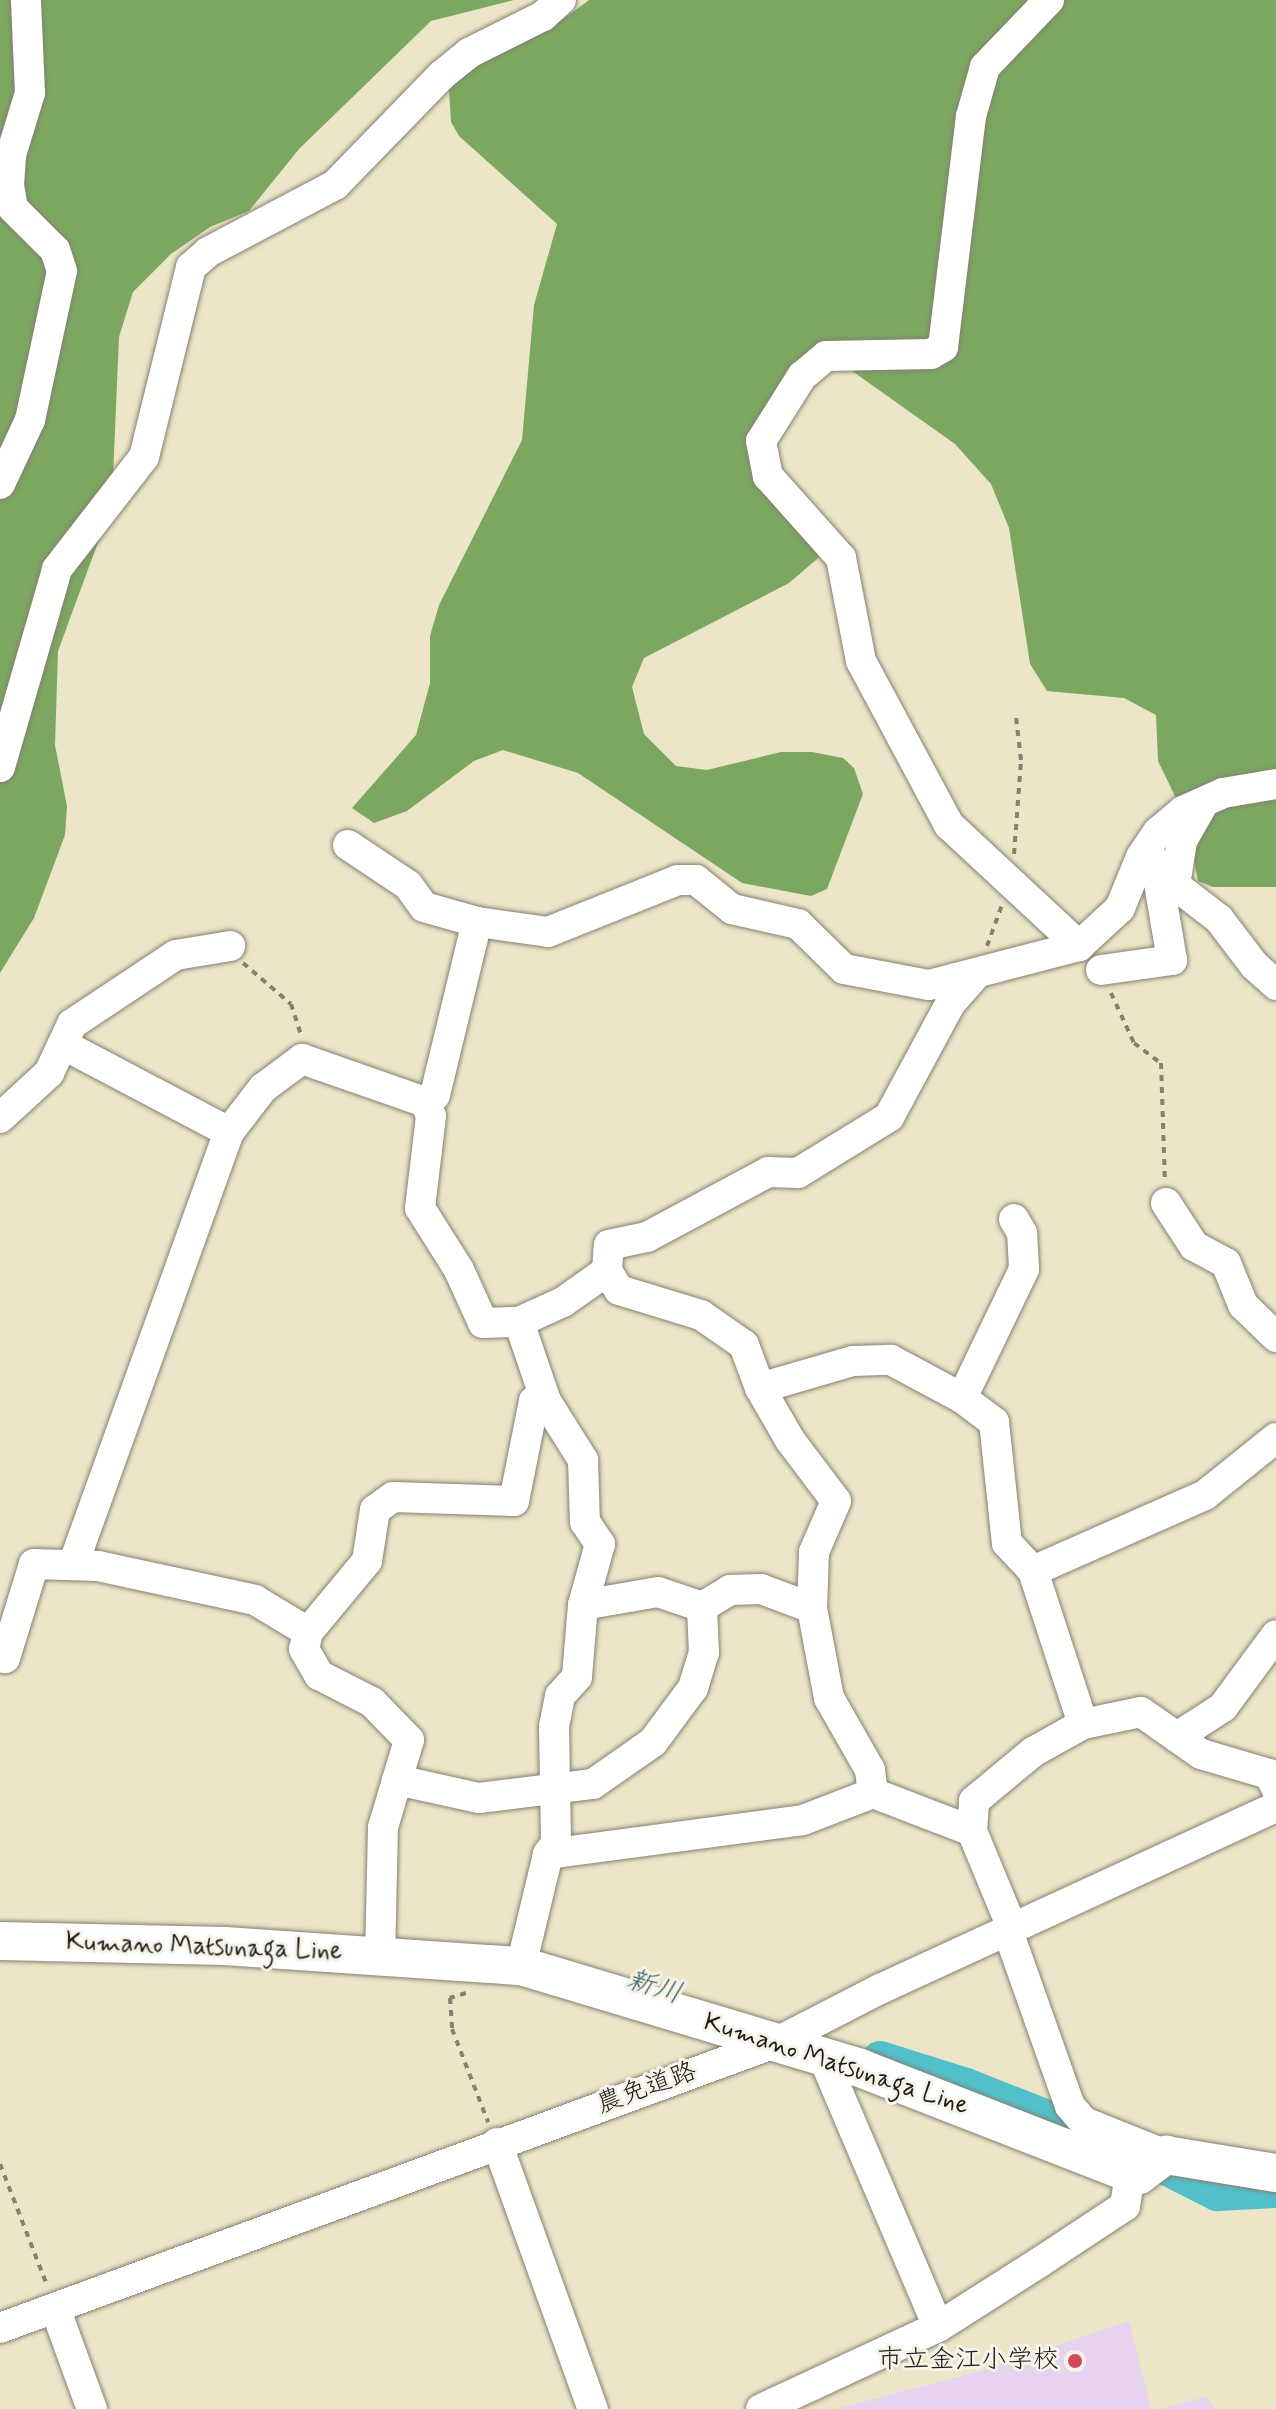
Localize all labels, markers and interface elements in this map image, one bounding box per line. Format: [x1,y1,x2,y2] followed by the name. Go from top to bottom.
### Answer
[65,1928,343,1968] street label: Kumano Matsunaga Line
[622,1964,686,2012] water label: 新川
[699,2007,973,2123] street label: Kumano Matsunaga Line
[593,2057,701,2121] street label: 農免道路
[877,2345,1059,2377] place label: 市立金江小学校
[1066,2352,1084,2370] marker: 市立金江小学校

